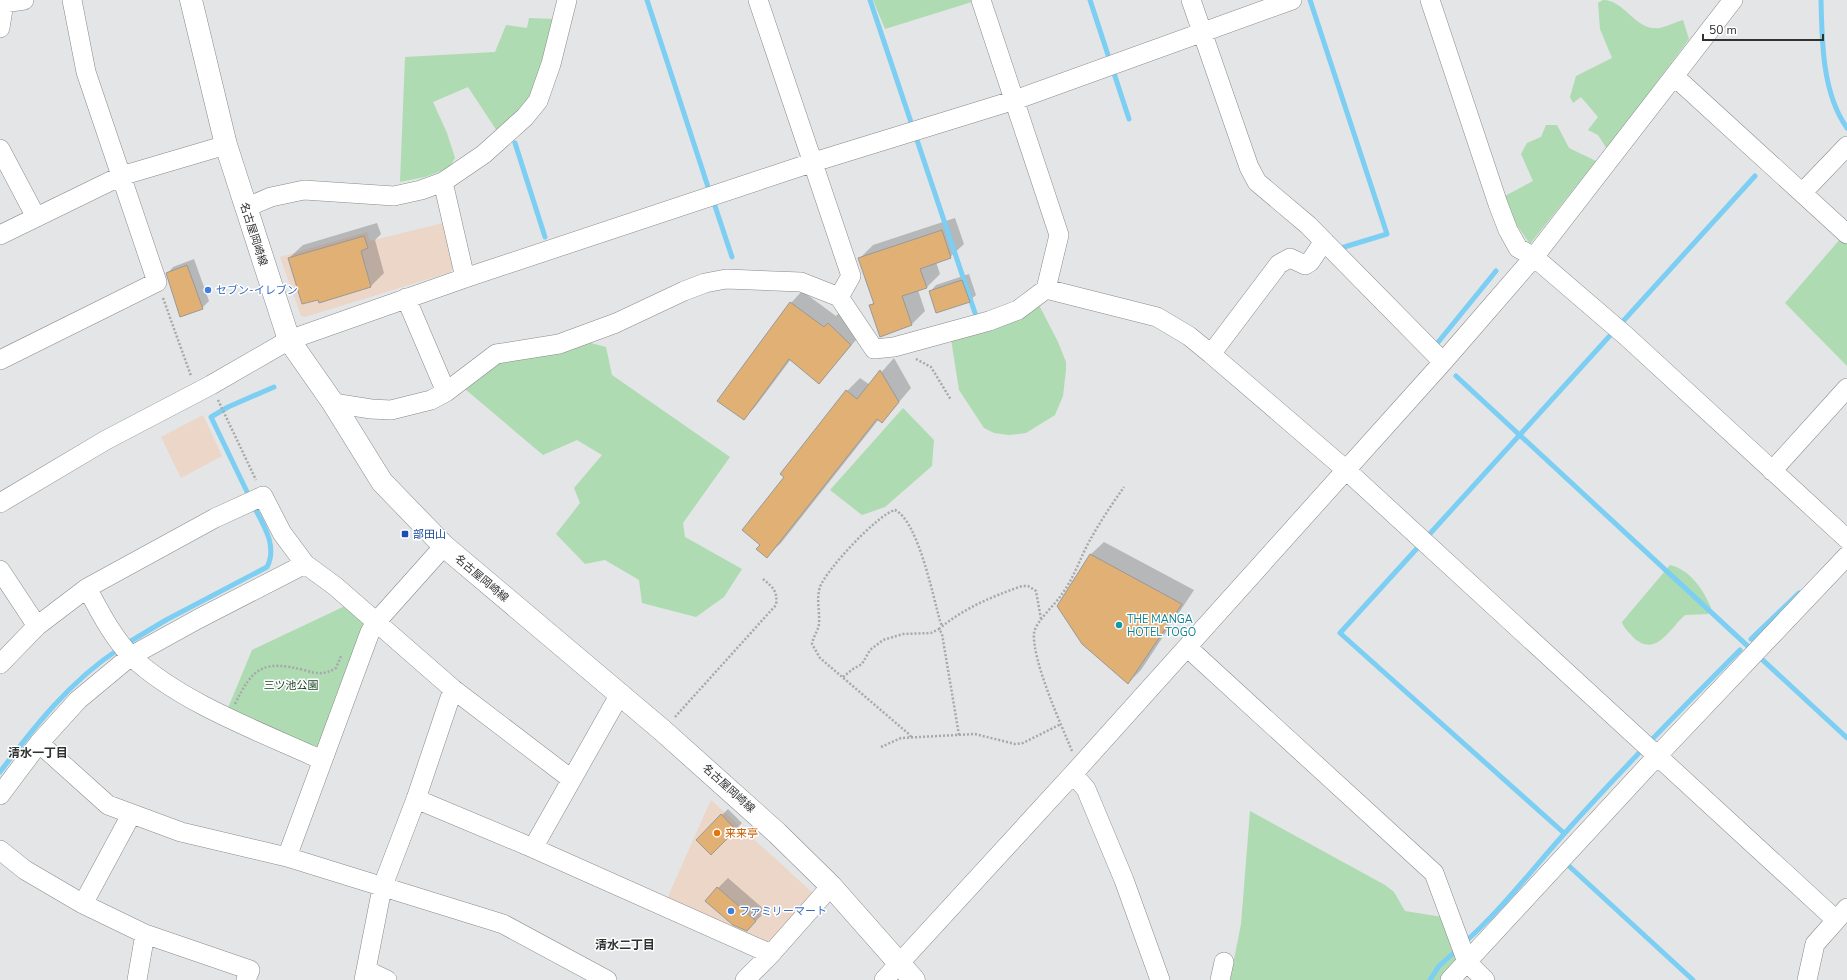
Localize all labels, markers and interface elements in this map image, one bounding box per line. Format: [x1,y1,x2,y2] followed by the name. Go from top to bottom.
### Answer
[1703,16,1823,42] scale bar
[1709,22,1737,38] text: 50 m
[236,200,271,268] street label: 名古屋岡崎線
[216,283,298,298] place label: セブン-イレブン
[203,285,213,295] marker: セブン-イレブン
[413,527,446,542] place label: 部田山
[400,529,410,539] marker: 部田山
[452,551,512,605] street label: 名古屋岡崎線
[1127,612,1196,640] place label: THE MANGA HOTEL TOGO
[1114,620,1124,630] marker: THE MANGA HOTEL TOGO
[264,678,319,693] park label: 三ツ池公園
[8,745,68,761] district label: 清水一丁目
[699,761,758,816] street label: 名古屋岡崎線
[725,826,758,841] place label: 来来亭
[712,828,722,838] marker: 来来亭
[739,904,827,919] place label: ファミリーマート
[726,906,736,916] marker: ファミリーマート
[595,937,655,953] district label: 清水二丁目

